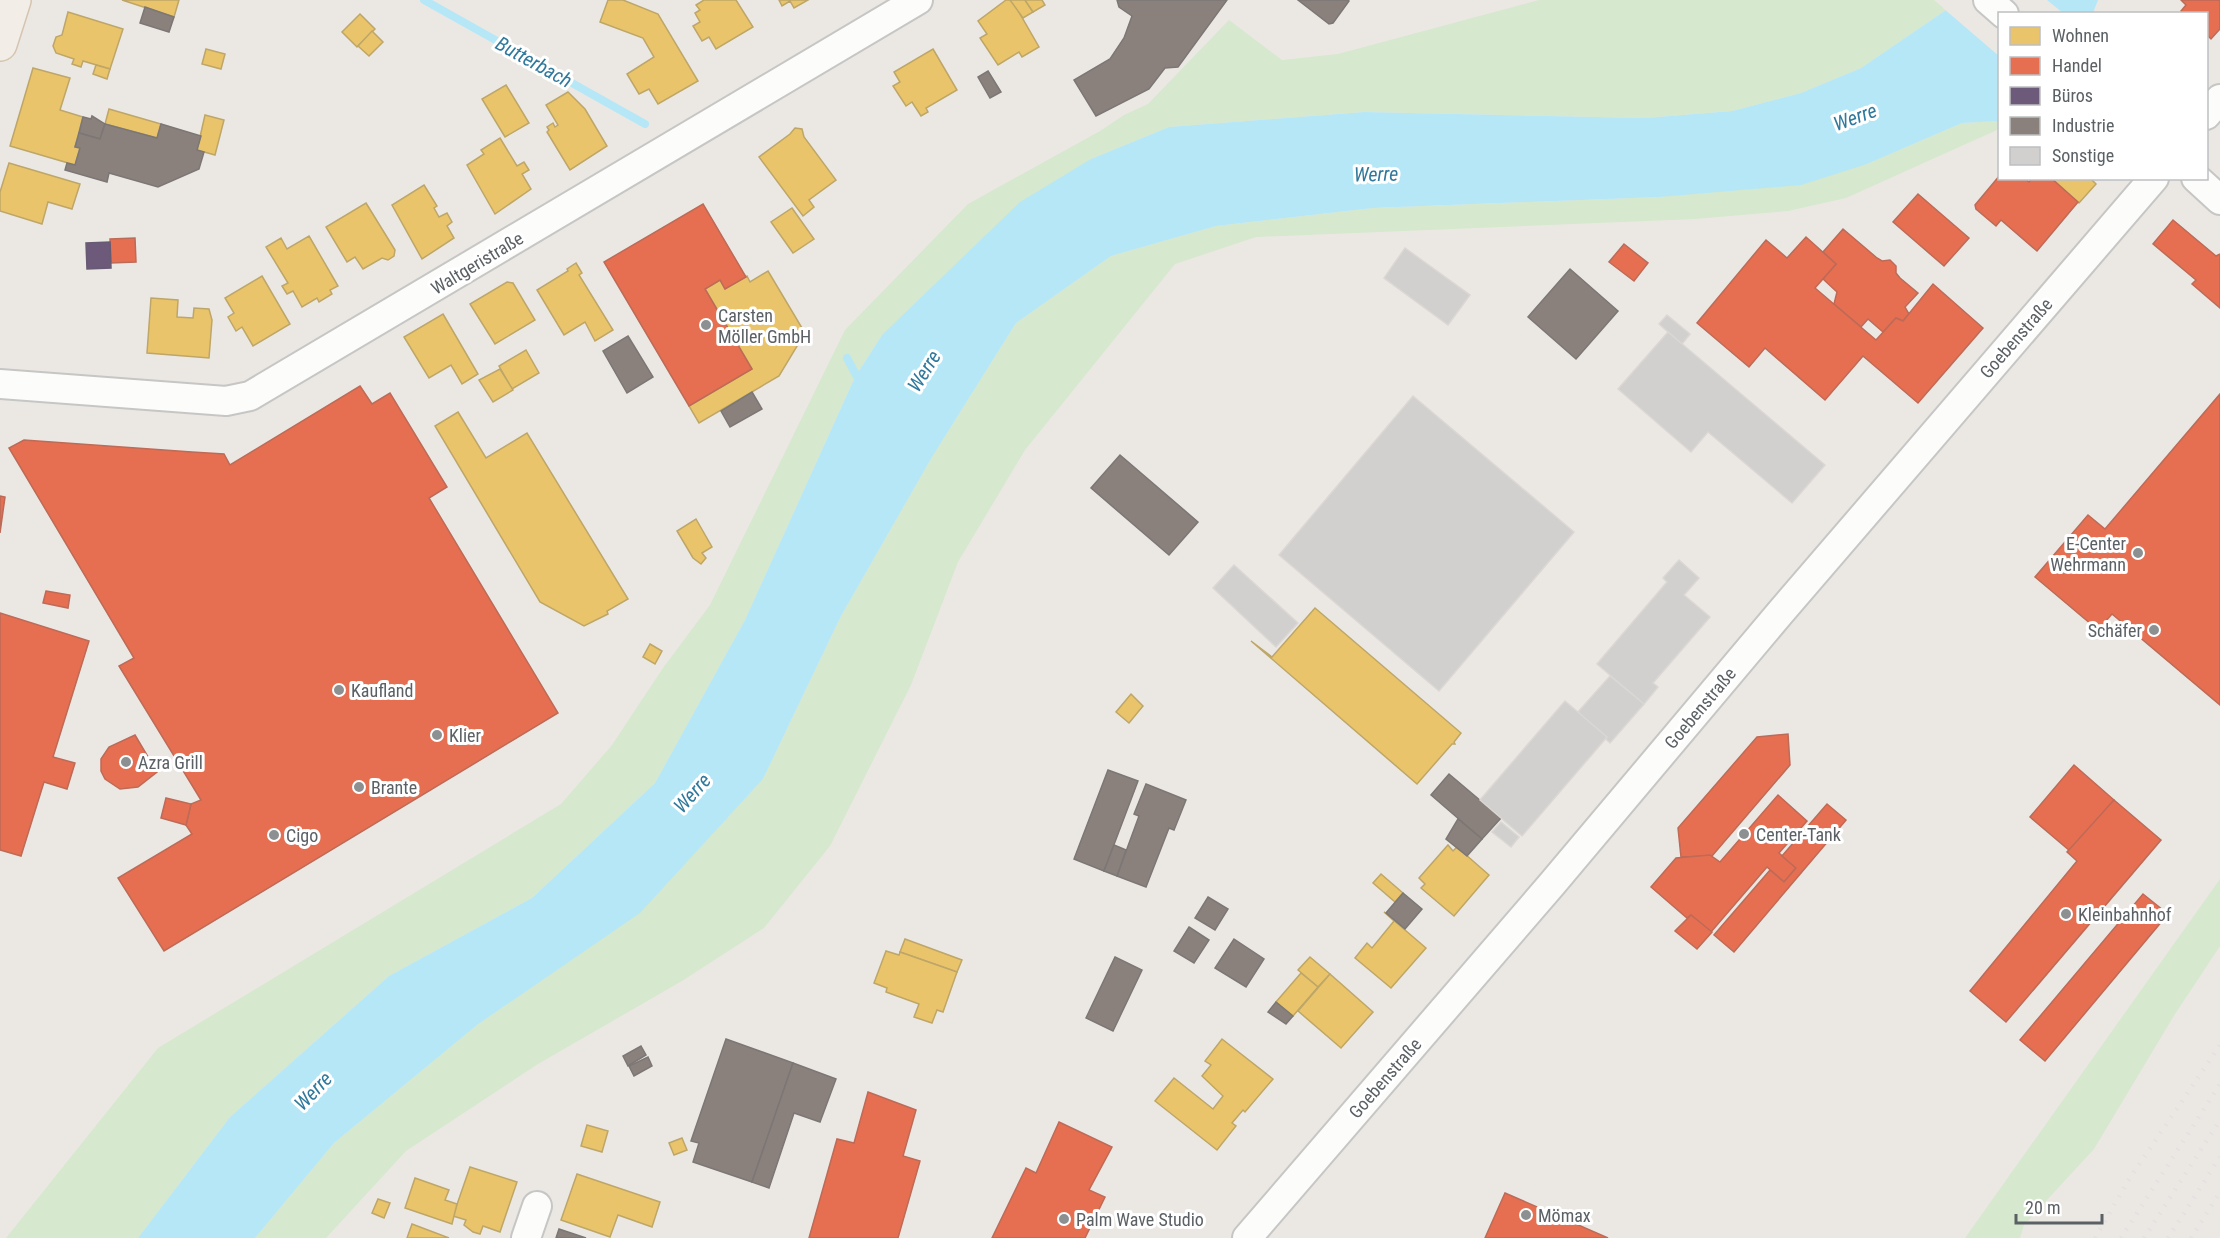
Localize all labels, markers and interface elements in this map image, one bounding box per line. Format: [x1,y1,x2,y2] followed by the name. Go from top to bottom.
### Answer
[1998,12,2208,180] legend
[2052,25,2109,46] text: Wohnen
[492,31,576,93] water label: Butterbach
[2052,55,2102,76] text: Handel
[2052,85,2093,106] text: Büros
[1830,98,1880,136] water label: Werre
[2052,115,2114,136] text: Industrie
[2052,145,2114,166] text: Sonstige
[1354,162,1398,186] water label: Werre
[427,227,527,299] street label: Waltgeristraße
[1976,294,2056,382] street label: Goebenstraße
[718,305,811,347] place label: Carsten Möller GmbH
[699,318,713,332] marker: Carsten Möller GmbH
[902,346,946,396] water label: Werre
[2050,533,2127,575] place label: E-Center Wehrmann
[2131,546,2145,560] marker: E-Center Wehrmann
[2088,620,2143,641] place label: Schäfer
[2147,623,2161,637] marker: Schäfer
[1660,663,1740,753] street label: Goebenstraße
[351,680,414,701] place label: Kaufland
[332,683,346,697] marker: Kaufland
[449,725,482,746] place label: Klier
[430,728,444,742] marker: Klier
[138,752,203,773] place label: Azra Grill
[119,755,133,769] marker: Azra Grill
[668,769,716,817] water label: Werre
[371,777,417,798] place label: Brante
[352,780,366,794] marker: Brante
[1756,824,1841,845] place label: Center-Tank
[286,825,318,846] place label: Cigo
[1737,827,1751,841] marker: Center-Tank
[267,828,281,842] marker: Cigo
[2078,904,2172,925] place label: Kleinbahnhof
[2059,907,2073,921] marker: Kleinbahnhof
[1345,1034,1425,1122] street label: Goebenstraße
[289,1067,337,1115] water label: Werre
[2016,1187,2102,1225] scale bar
[2025,1197,2060,1218] text: 20 m
[1538,1205,1591,1226] place label: Mömax
[1519,1208,1533,1222] marker: Mömax
[1076,1209,1204,1230] place label: Palm Wave Studio
[1057,1212,1071,1226] marker: Palm Wave Studio

